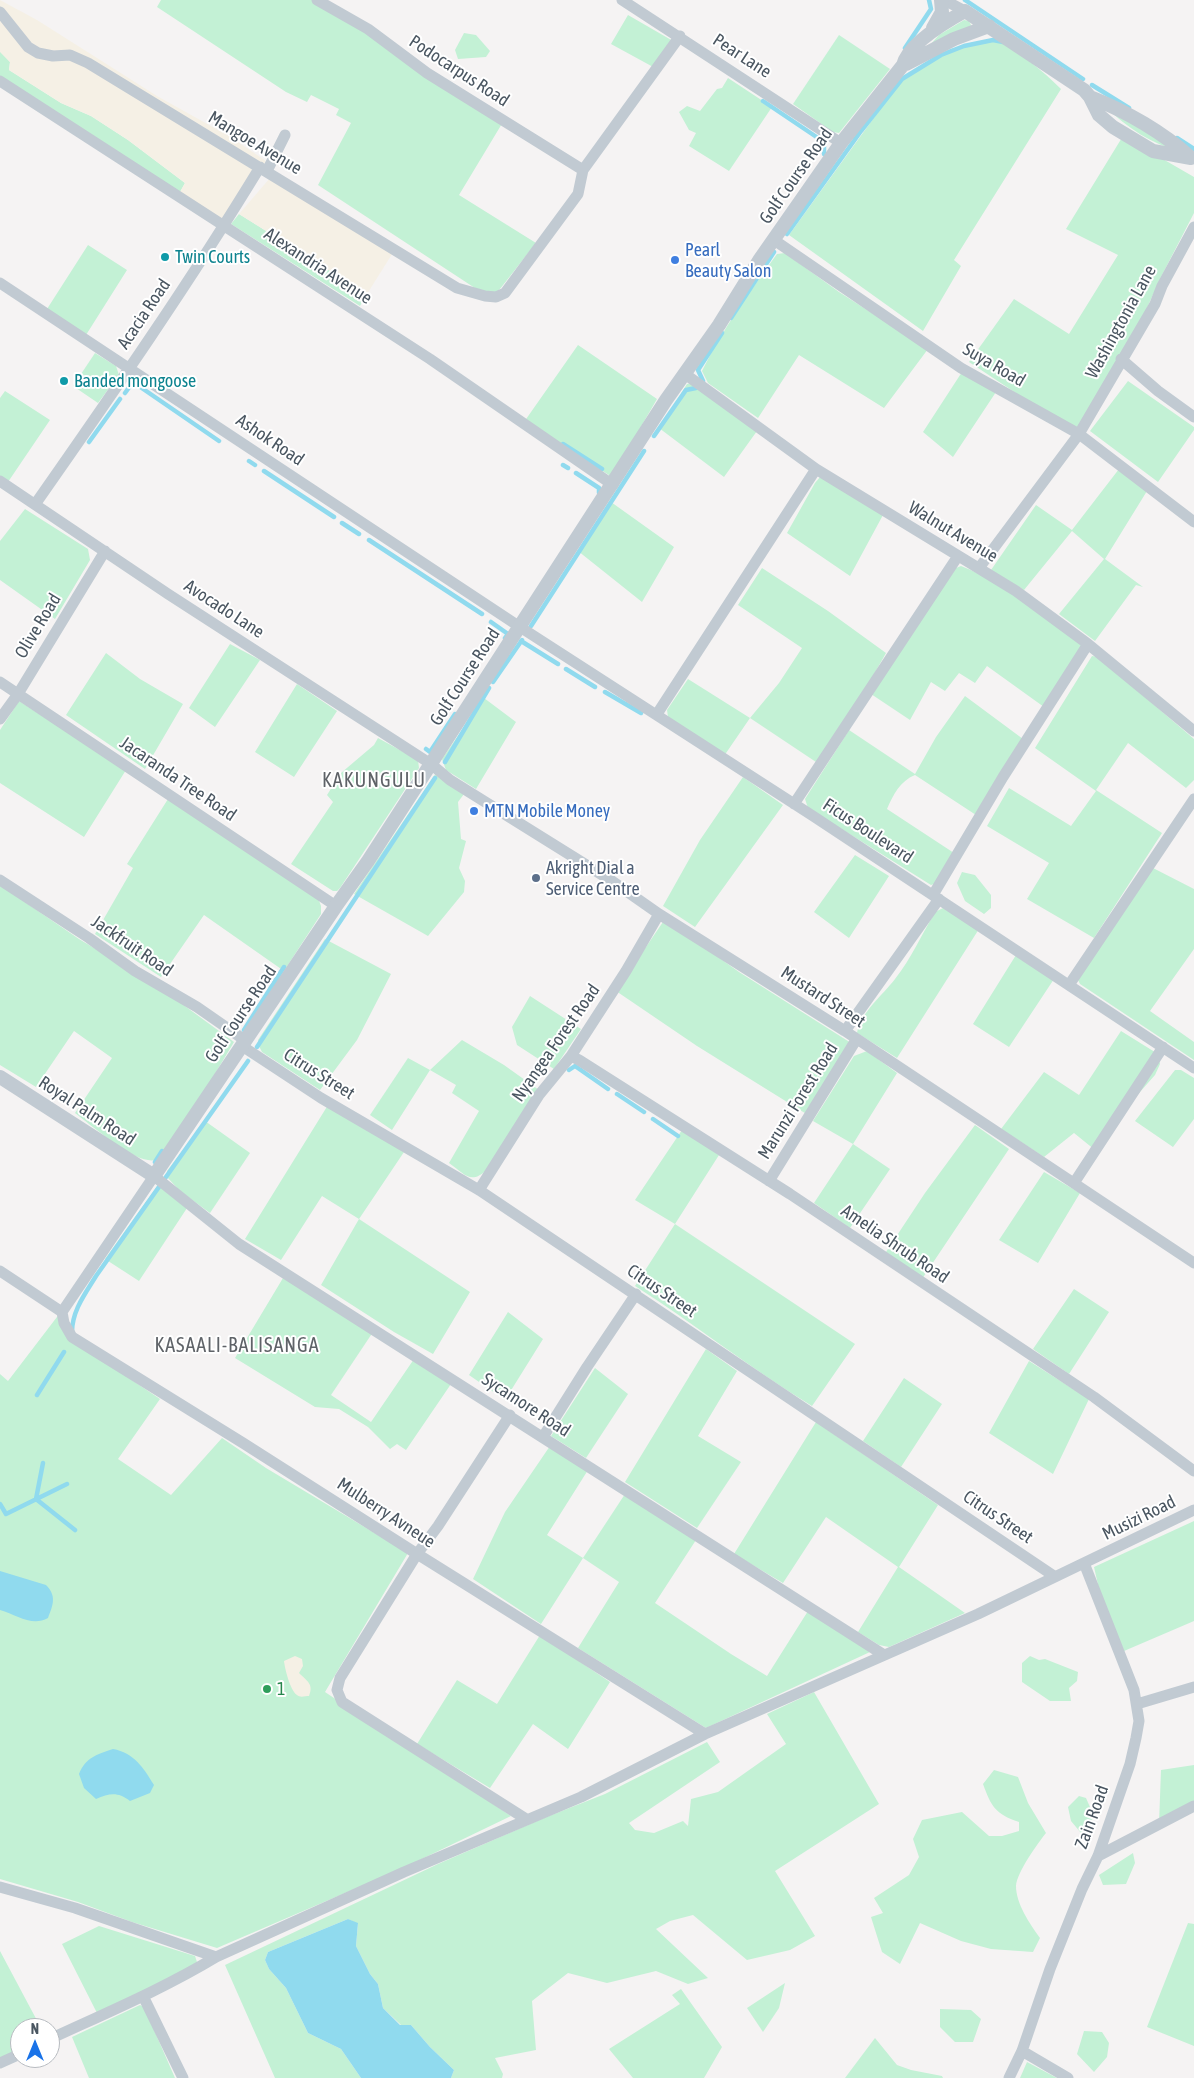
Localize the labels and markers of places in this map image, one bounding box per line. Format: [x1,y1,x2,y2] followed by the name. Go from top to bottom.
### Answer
[685,239,772,282] place label: Pearl Beauty Salon
[175,246,250,268] place label: Twin Courts
[159,251,171,263] marker: Twin Courts
[669,254,681,266] marker: Pearl Beauty Salon
[74,370,196,392] place label: Banded mongoose
[58,375,70,387] marker: Banded mongoose
[484,800,610,822] place label: MTN Mobile Money
[468,805,480,817] marker: MTN Mobile Money
[546,857,640,900] place label: Akright Dial a Service Centre
[530,872,542,884] marker: Akright Dial a Service Centre
[277,1678,285,1700] place label: 1
[261,1683,273,1695] marker: 1

